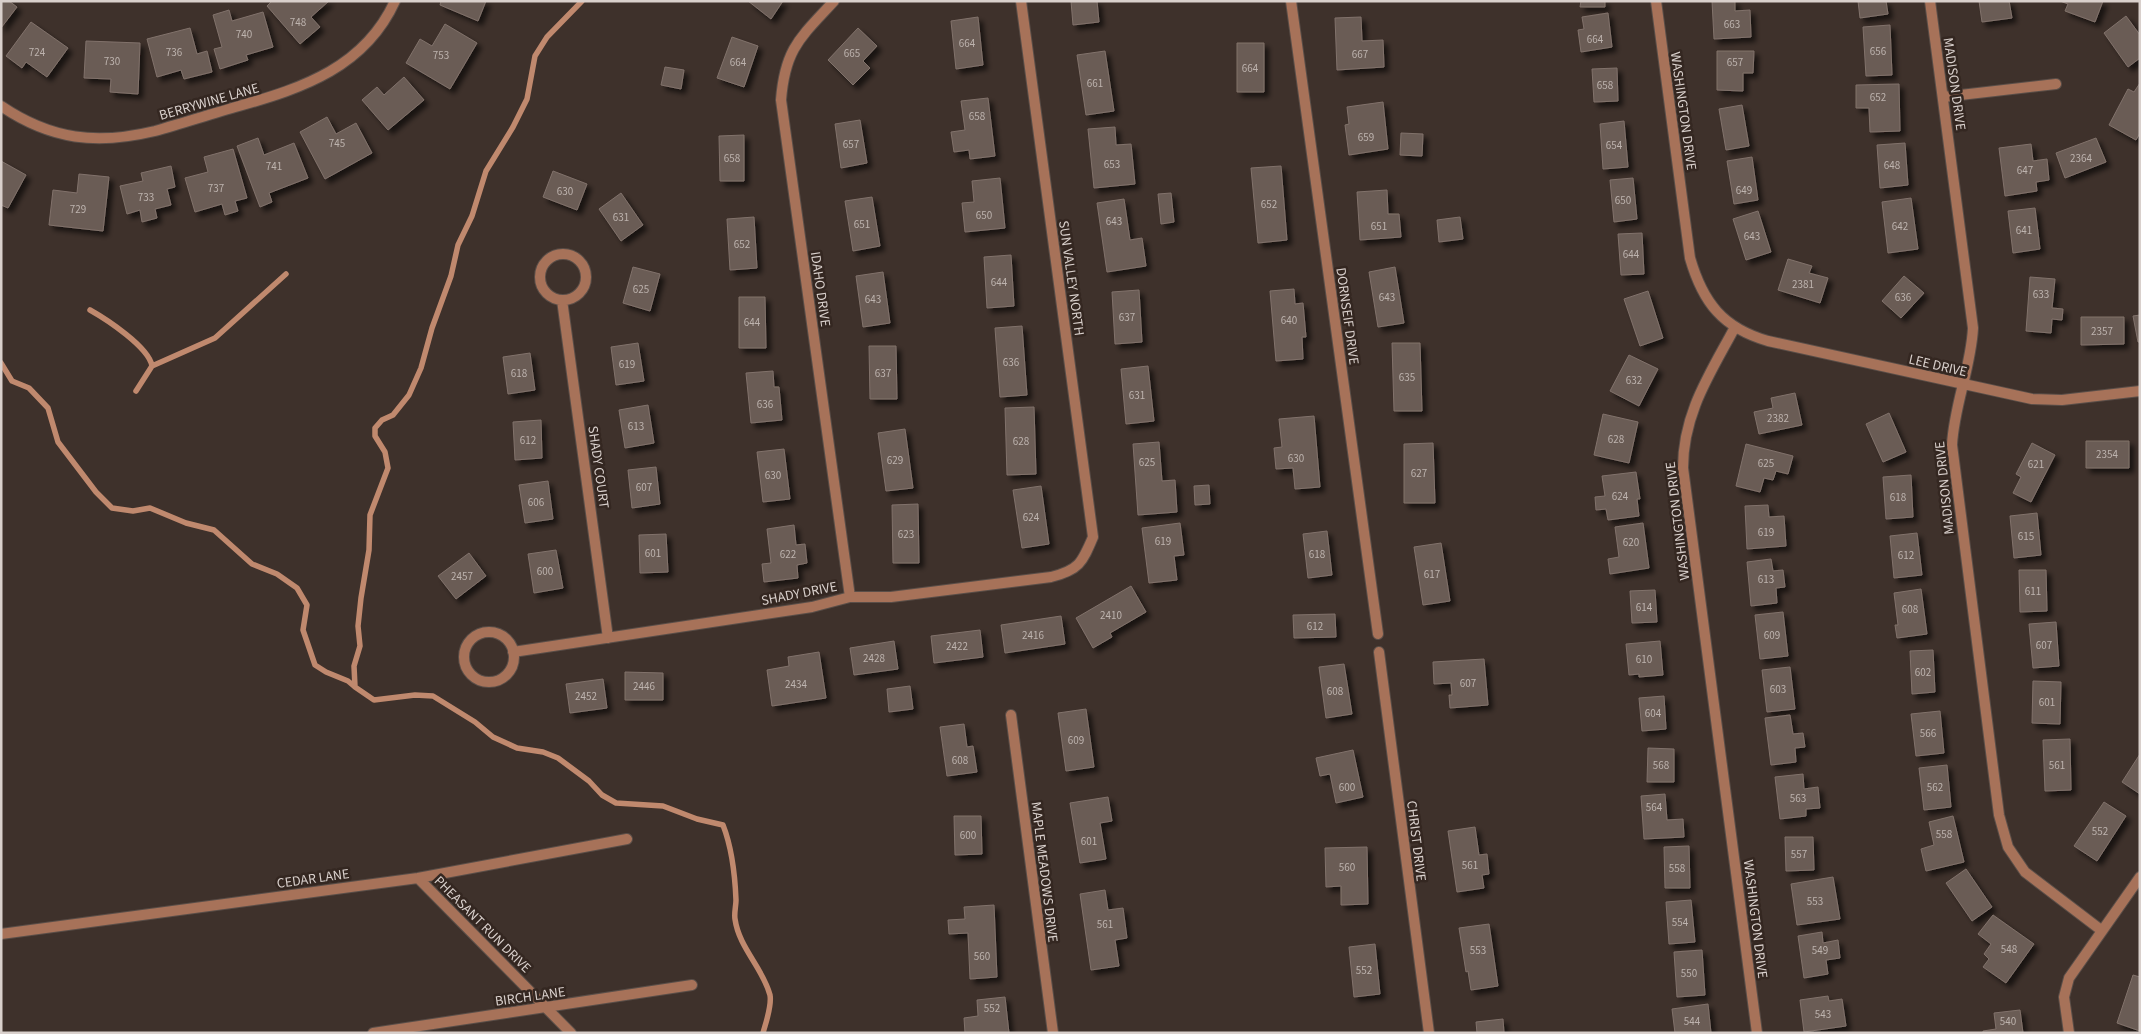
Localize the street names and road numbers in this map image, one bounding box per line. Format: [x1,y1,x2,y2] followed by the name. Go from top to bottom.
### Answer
[1938,36,1970,132] street label: MADISON DRIVE
[1665,51,1701,172] street label: WASHINGTON DRIVE
[157,78,262,126] street label: BERRYWINE LANE
[1053,219,1089,337] street label: SUN VALLEY NORTH
[805,250,835,328] street label: IDAHO DRIVE
[1330,266,1364,366] street label: DORNSEIF DRIVE
[1907,350,1969,382] street label: LEE DRIVE
[582,425,614,510] street label: SHADY COURT
[1930,440,1960,535] street label: MADISON DRIVE
[1661,460,1695,581] street label: WASHINGTON DRIVE
[760,577,839,611] street label: SHADY DRIVE
[1401,800,1431,883] street label: CHRIST DRIVE
[1025,801,1063,944] street label: MAPLE MEADOWS DRIVE
[1738,859,1772,980] street label: WASHINGTON DRIVE
[276,864,351,894] street label: CEDAR LANE
[429,872,535,978] street label: PHEASANT RUN DRIVE
[494,982,567,1012] street label: BIRCH LANE

